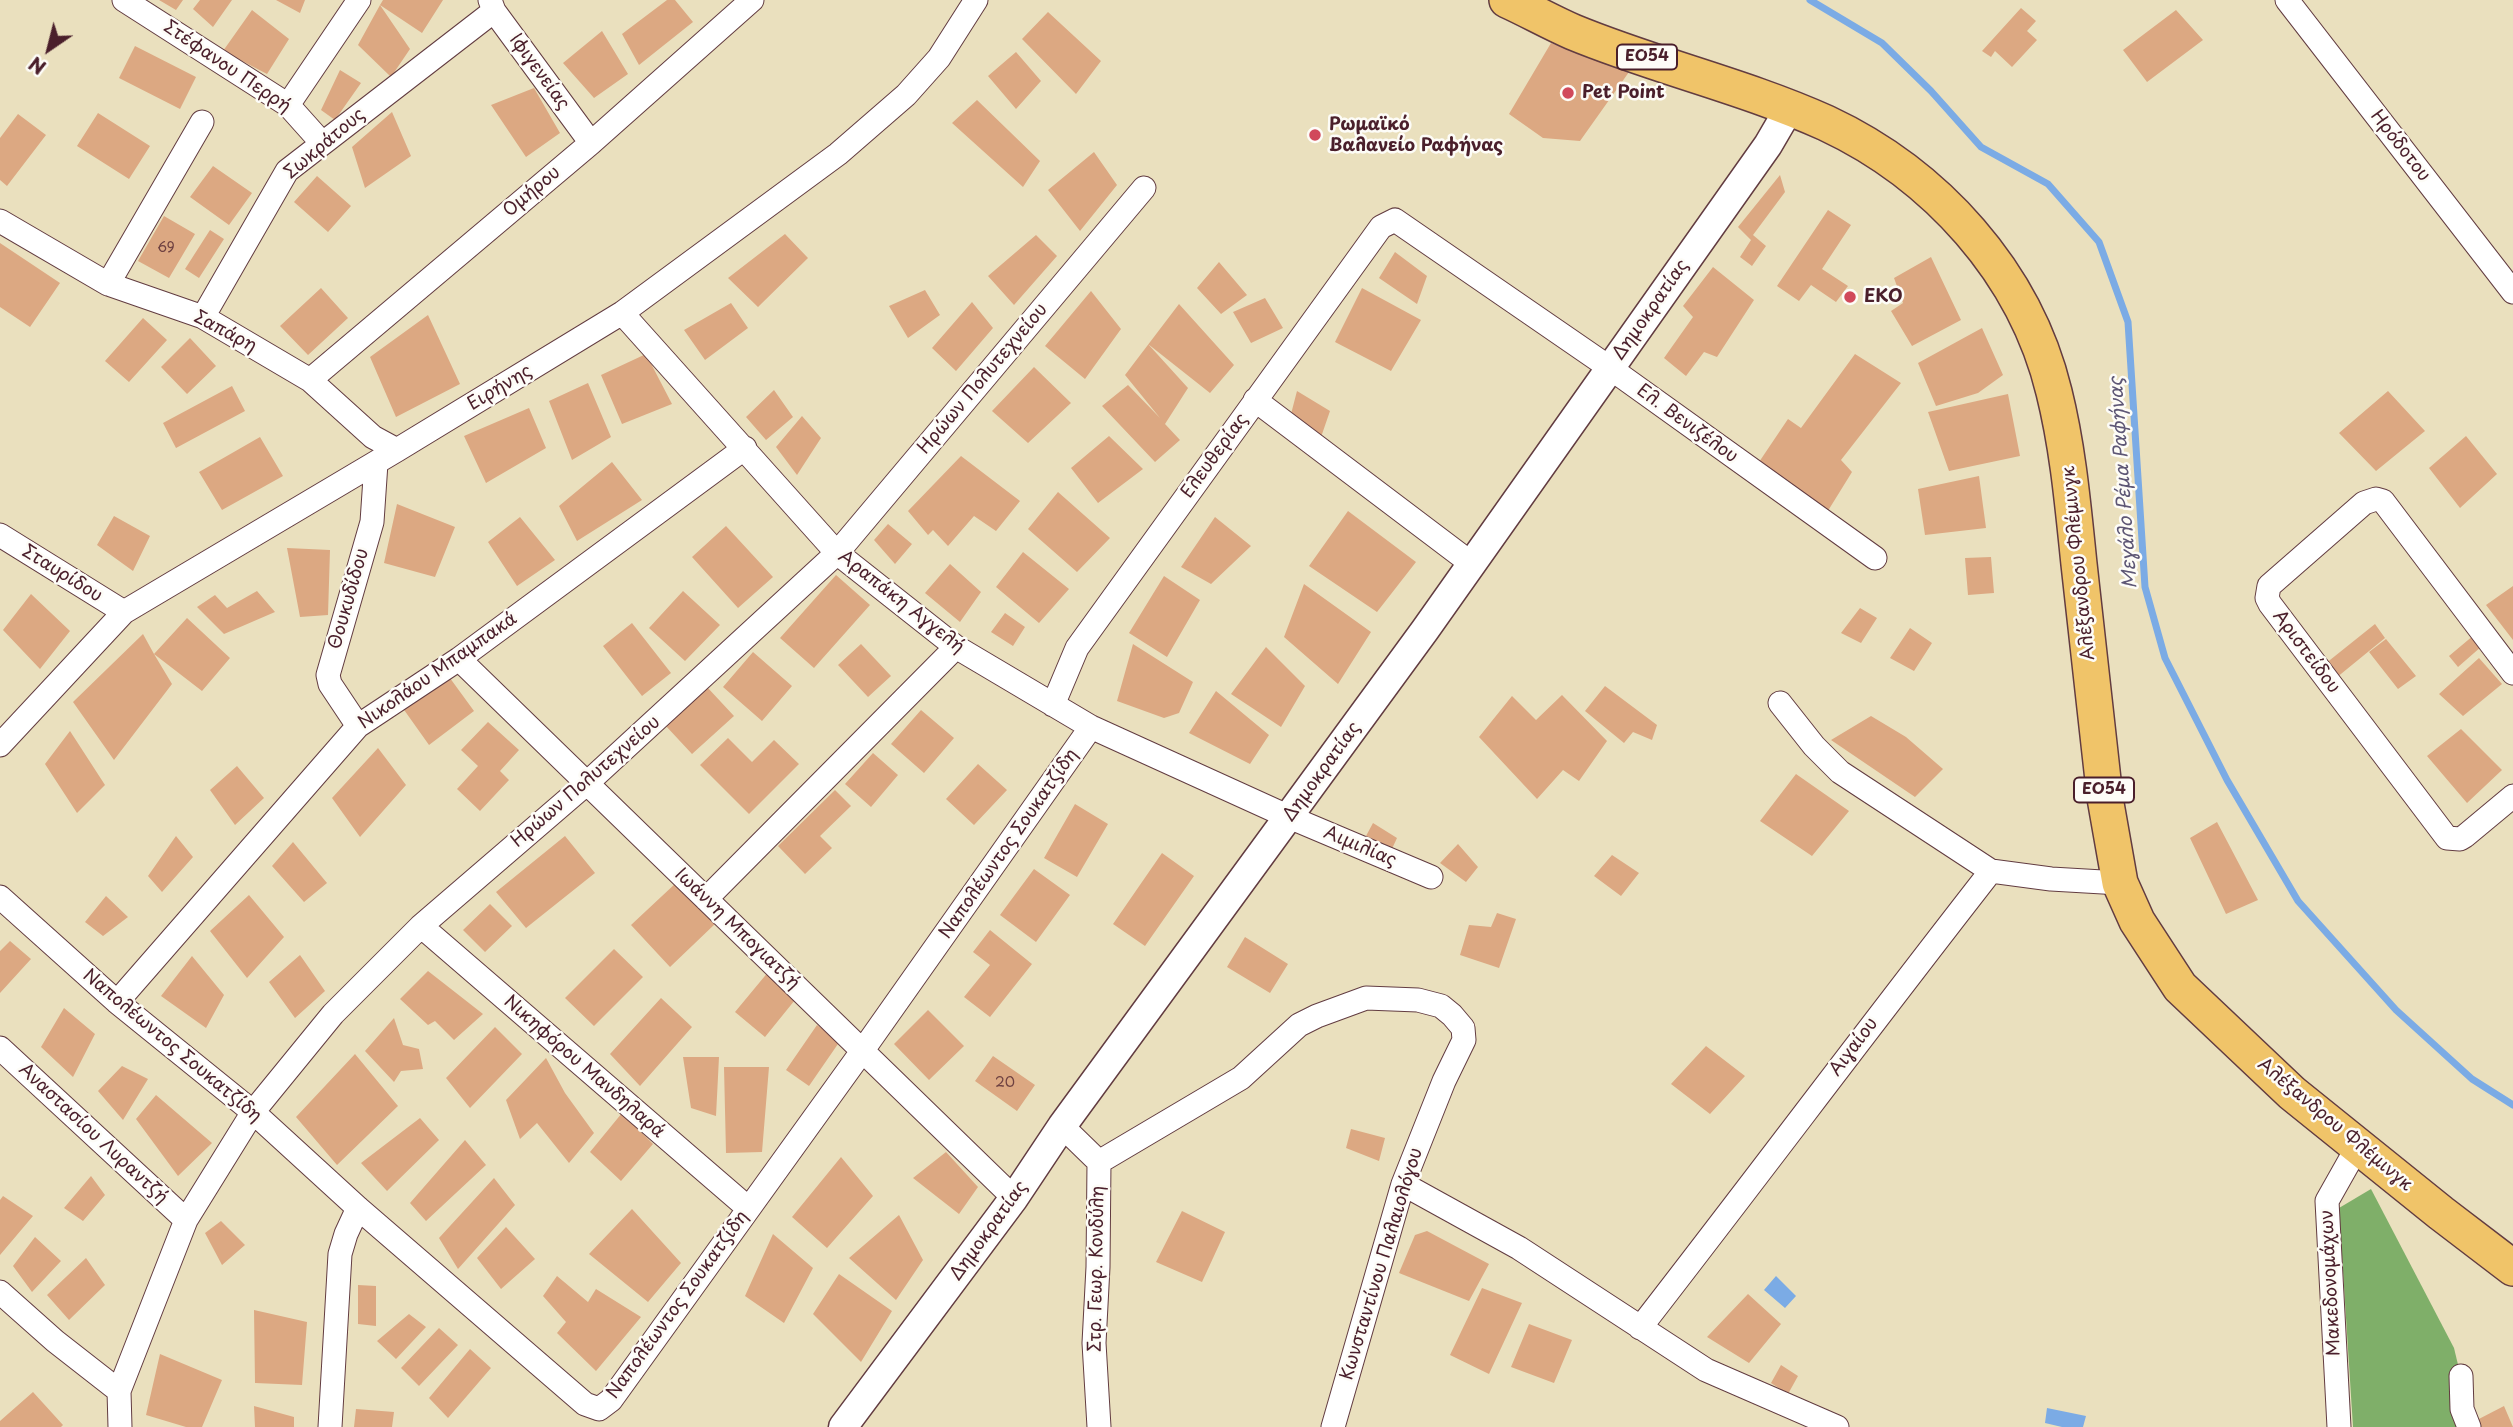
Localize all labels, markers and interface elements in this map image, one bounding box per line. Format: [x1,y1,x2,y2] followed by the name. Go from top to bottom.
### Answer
[14,14,84,84] north arrow
[159,16,295,118] street label: Στέφανου Περρή
[504,30,574,114] street label: Ιφιγενείας
[1617,44,1677,69] road number: ΕΟ54
[23,50,51,82] text: N
[1582,82,1665,104] place label: Pet Point
[1560,85,1576,101] marker: Pet Point
[280,104,370,184] street label: Σωκράτους
[2365,106,2435,186] street label: Ηρόδοτου
[1329,114,1503,156] place label: Ρωμαϊκό Βαλανείο Ραφήνας
[1307,127,1323,143] marker: Ρωμαϊκό Βαλανείο Ραφήνας
[499,162,565,222] street label: Ομήρου
[157,240,175,256] house number: 69
[1608,256,1694,364] street label: Δημοκρατίας
[1864,286,1902,308] place label: EKO
[1842,289,1858,305] marker: EKO
[914,299,1052,459] street label: Ηρώων Πολυτεχνείου
[190,307,260,357] street label: Σαπάρη
[464,360,536,416] street label: Ειρήνης
[2105,376,2143,590] water label: Μεγάλο Ρέμα Ραφήνας
[1632,380,1742,468] street label: Ελ. Βενιζέλου
[1177,409,1253,503] street label: Ελευθερίας
[2058,465,2100,661] street label: Αλέξανδρου Φλέμινγκ
[18,541,106,607] street label: Σταυρίδου
[324,546,374,652] street label: Θουκυδίδου
[834,546,968,658] street label: Αραπάκη Αγγελή
[2268,606,2344,698] street label: Αριστείδου
[354,608,522,734] street label: Νικολάου Μπαμπακά
[507,712,665,852] street label: Ηρώων Πολυτεχνείου
[1279,718,1365,826] street label: Δημοκρατίας
[935,745,1083,943] street label: Ναπολέωντος Σουκατζίδη
[2074,778,2134,803] road number: ΕΟ54
[1321,822,1399,872] street label: Αιμιλίας
[670,864,804,994] street label: Ιωάννη Μπογιατζή
[78,965,266,1127] street label: Ναπολέωντος Σουκατζίδη
[499,991,669,1143] street label: Νικηφόρου Μανδηλαρά
[1825,1014,1883,1080] street label: Αιγαίου
[2253,1054,2417,1196] street label: Αλέξανδρου Φλέμινγκ
[14,1059,172,1209] street label: Αναστασίου Λυραντζή
[995,1075,1015,1091] house number: 20
[1336,1145,1428,1383] street label: Κωνσταντίνου Παλαιολόγου
[946,1177,1032,1285] street label: Δημοκρατίας
[1085,1186,1109,1352] street label: Στρ. Γεωρ. Κονδύλη
[603,1207,753,1403] street label: Ναπολέωντος Σουκατζίδη
[2316,1209,2346,1357] street label: Μακεδονομάχων

